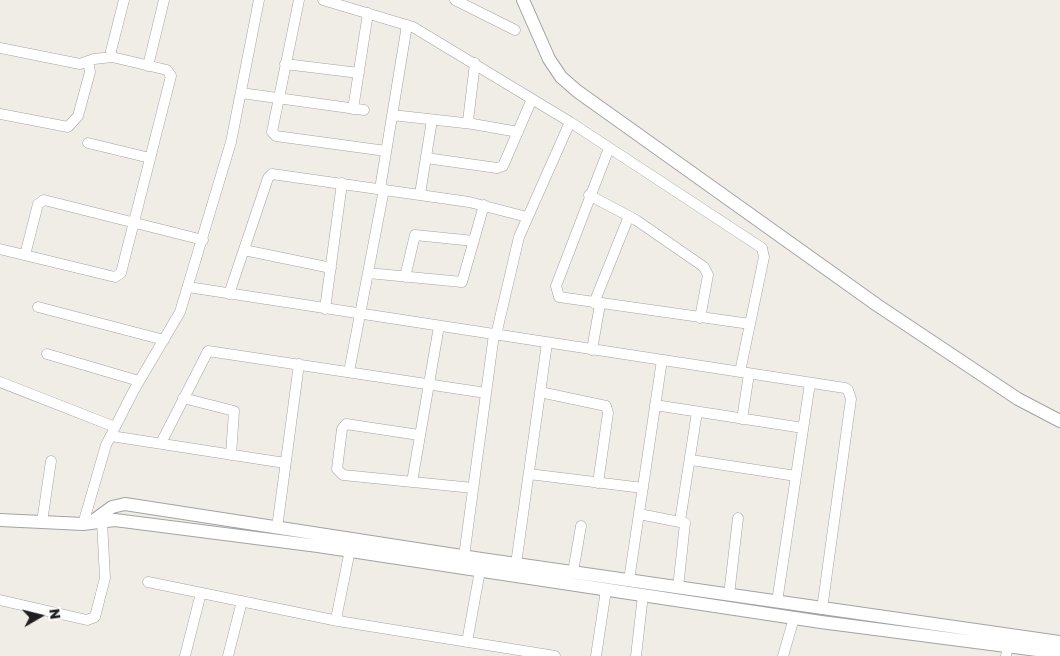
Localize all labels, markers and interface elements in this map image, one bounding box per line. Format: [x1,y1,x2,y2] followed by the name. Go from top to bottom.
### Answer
[15,591,65,641] north arrow
[46,607,65,620] text: N

